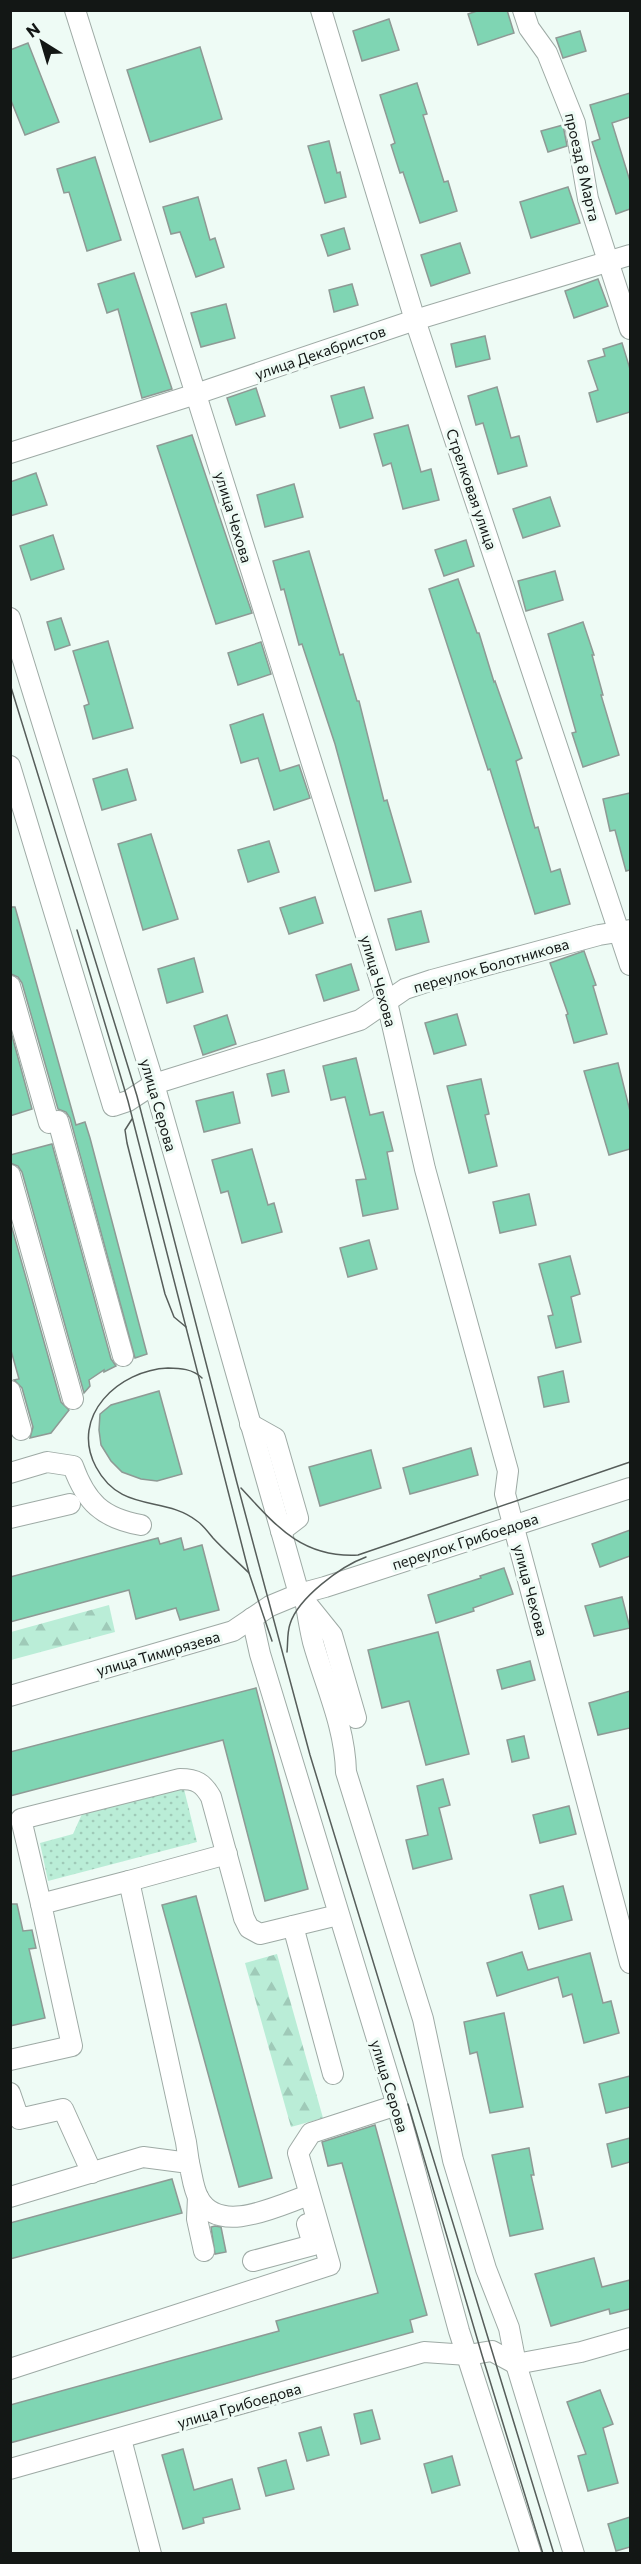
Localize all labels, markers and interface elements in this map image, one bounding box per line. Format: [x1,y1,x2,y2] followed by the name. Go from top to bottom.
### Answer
[12,12,72,72] north arrow
[22,18,43,41] text: N
[562,111,604,223] street label: проезд 8 Марта
[252,321,388,383] street label: улица Декабристов
[443,426,501,552] street label: Стрелковая улица
[212,469,256,565] street label: улица Чехова
[357,933,401,1029] street label: улица Чехова
[411,934,571,996] street label: переулок Болотникова
[137,1057,181,1153] street label: улица Серова
[390,1509,540,1573] street label: переулок Грибоедова
[510,1542,552,1638] street label: улица Чехова
[94,1627,222,1679] street label: улица Тимирязева
[367,2038,413,2134] street label: улица Серова
[175,2379,303,2431] street label: улица Грибоедова

